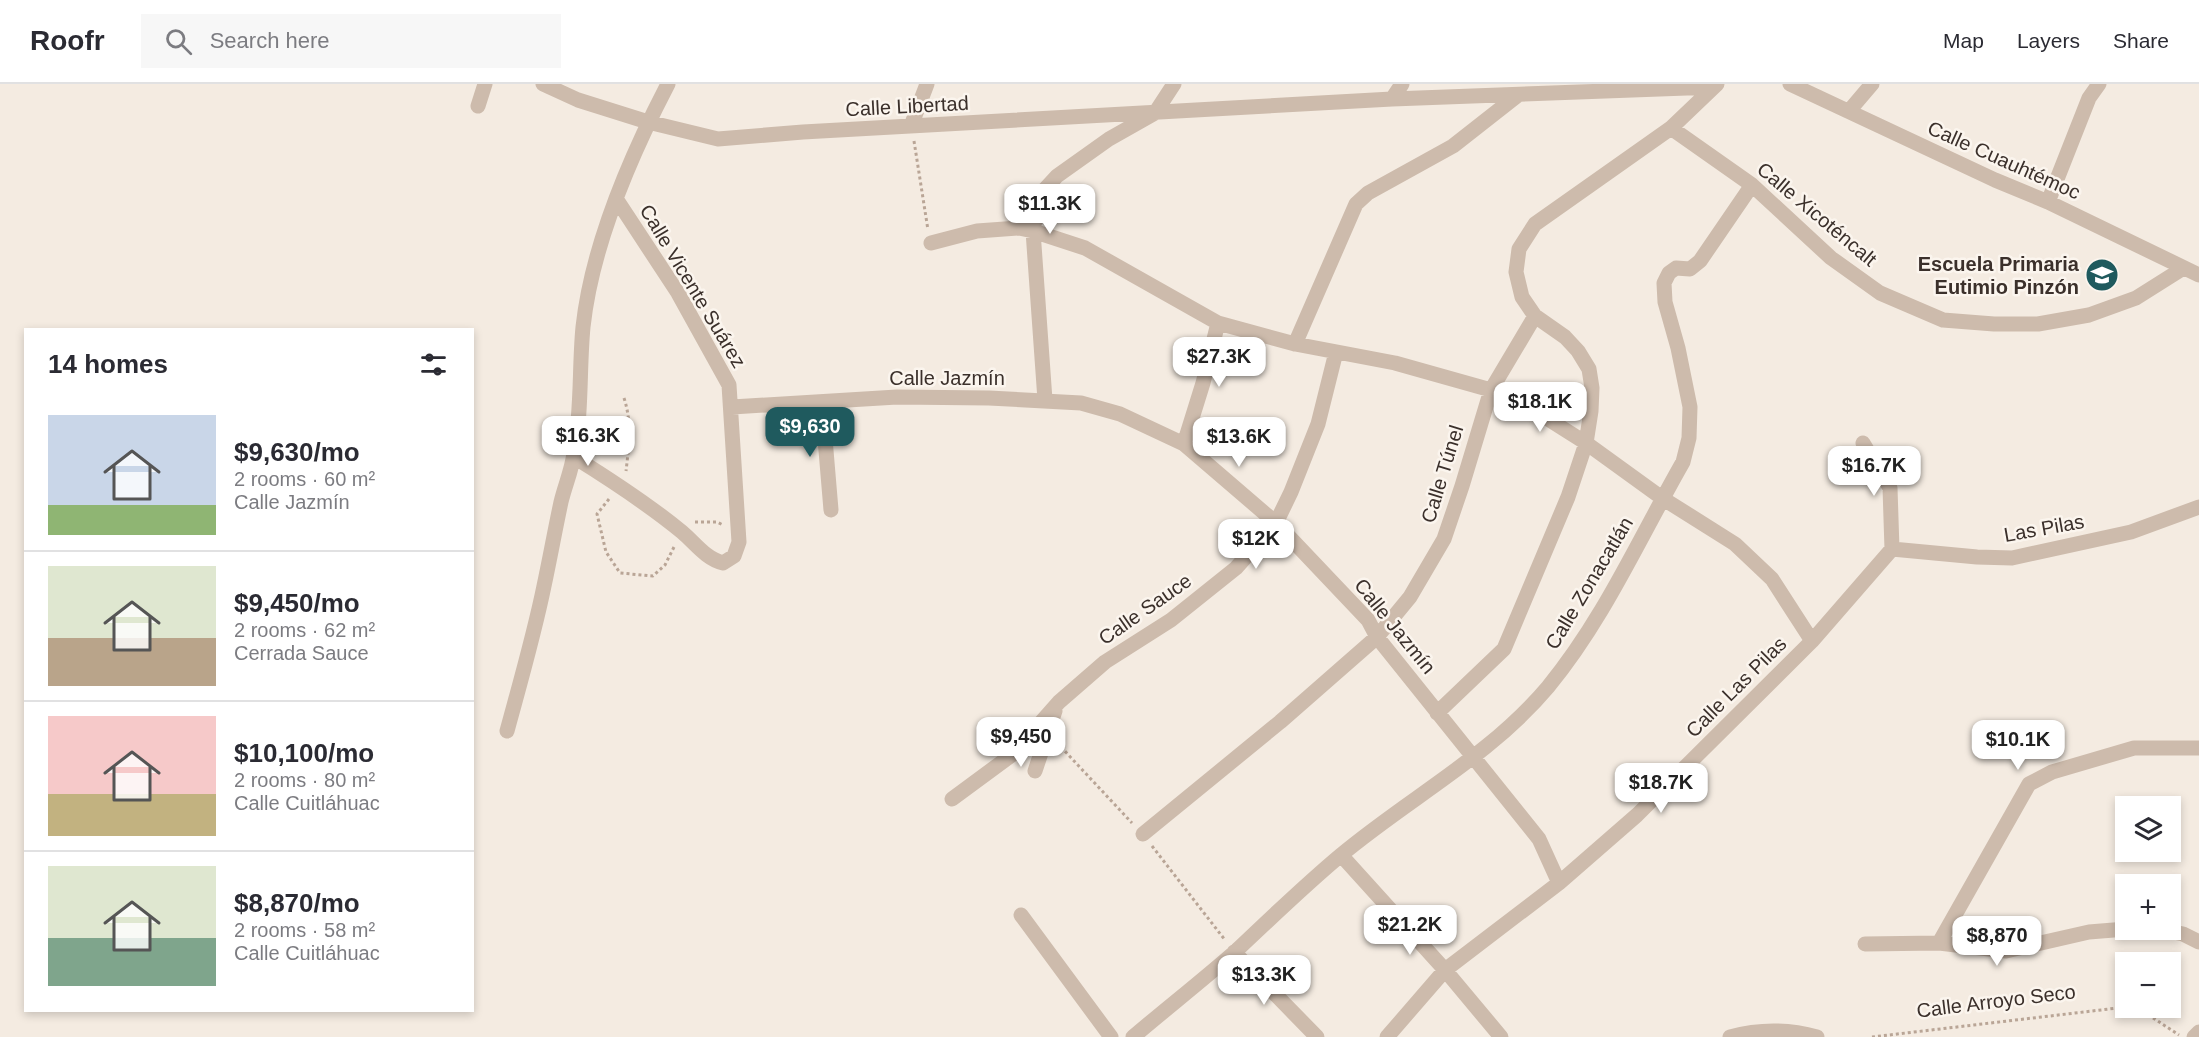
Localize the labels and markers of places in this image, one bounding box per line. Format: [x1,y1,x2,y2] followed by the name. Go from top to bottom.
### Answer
[1001,184,1099,235] pin: $11.3K
[1918,253,2080,298] place label: Escuela Primaria Eutimio Pinzón
[2084,257,2120,293] school or university icon: Escuela Primaria Eutimio Pinzón
[1170,337,1268,388] pin: $27.3K
[1491,382,1589,433] pin: $18.1K
[761,407,859,458] pin: $9,630
[539,416,637,467] pin: $16.3K
[1190,417,1288,468] pin: $13.6K
[1825,446,1923,497] pin: $16.7K
[1220,519,1292,570] pin: $12K
[972,717,1070,768] pin: $9,450
[1969,720,2067,771] pin: $10.1K
[1612,763,1710,814] pin: $18.7K
[1361,905,1459,956] pin: $21.2K
[1948,916,2046,967] pin: $8,870
[1215,955,1313,1006] pin: $13.3K

